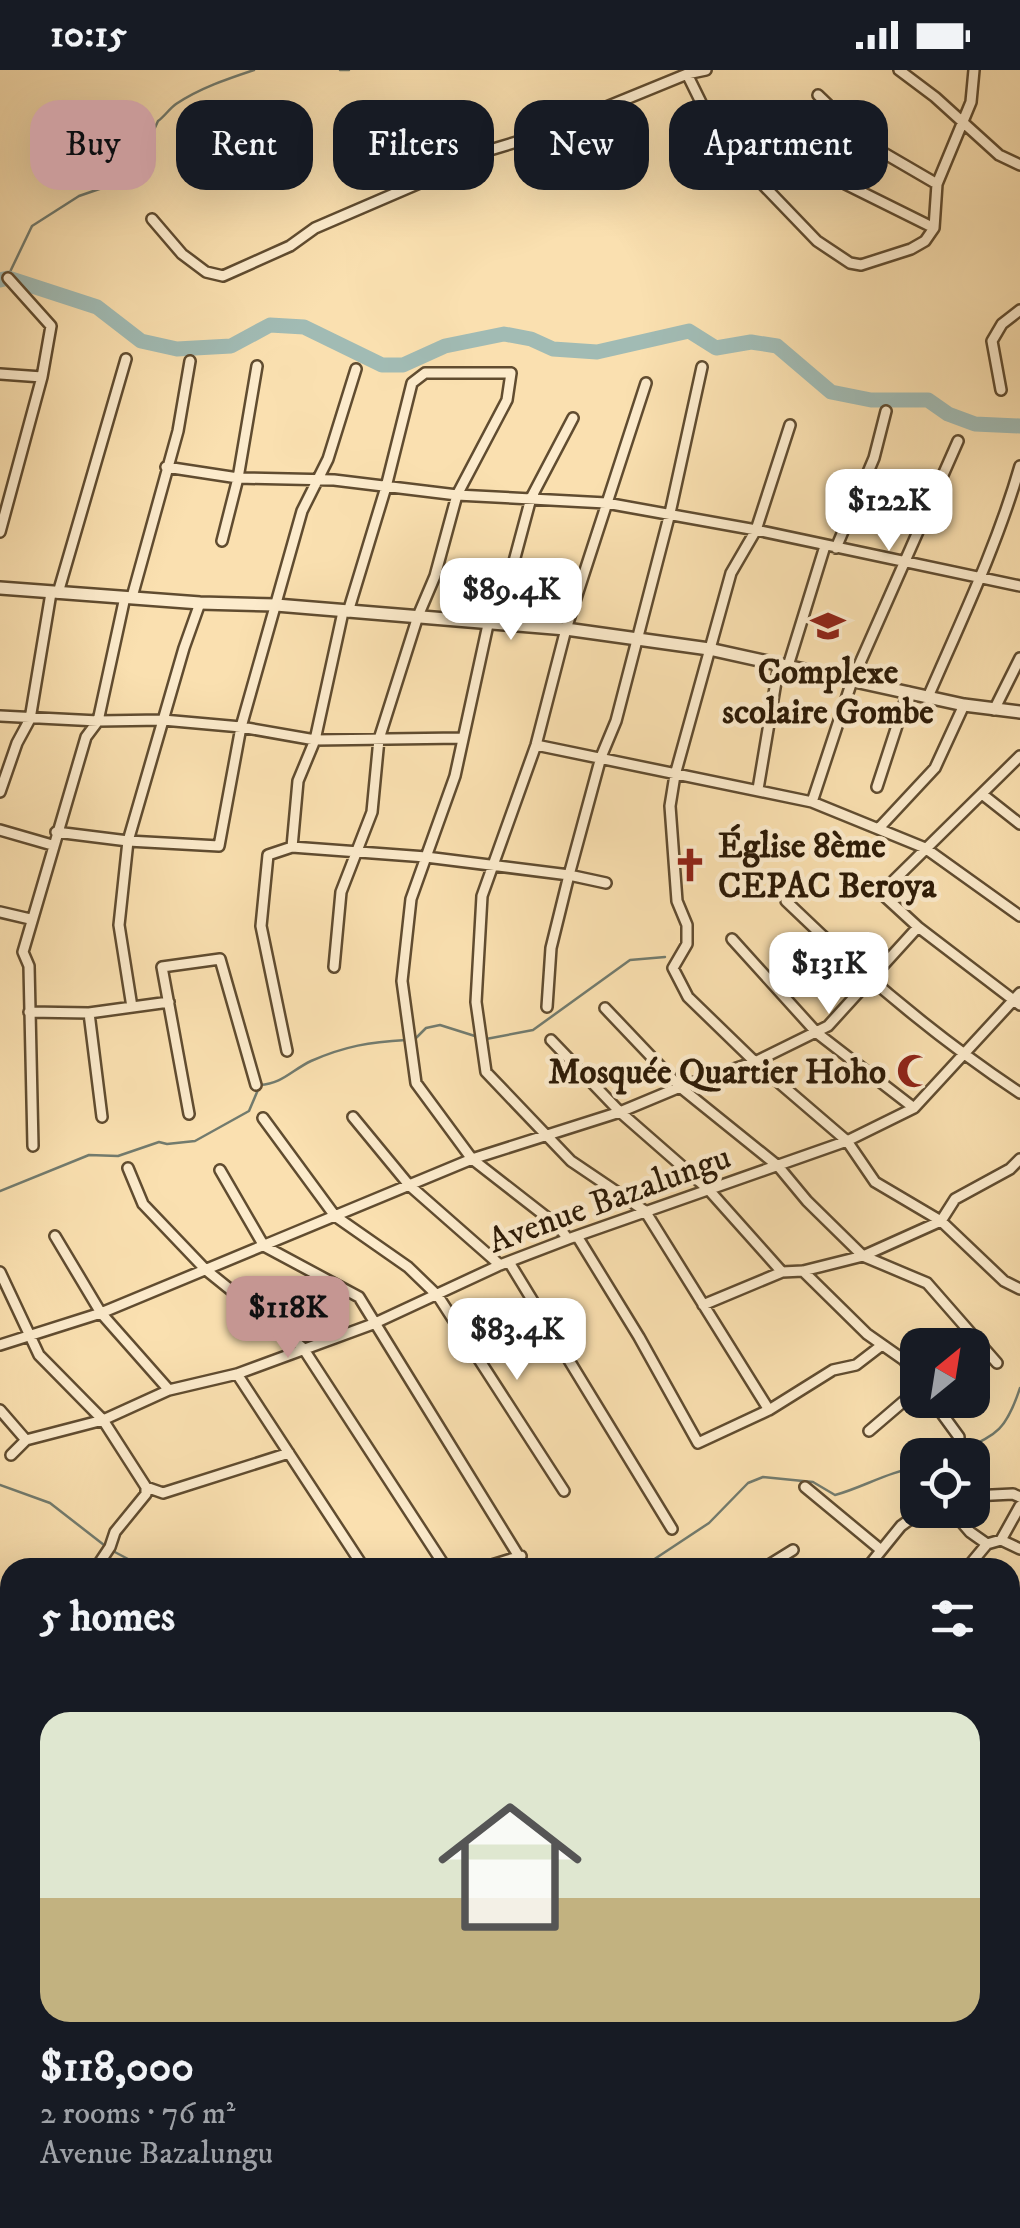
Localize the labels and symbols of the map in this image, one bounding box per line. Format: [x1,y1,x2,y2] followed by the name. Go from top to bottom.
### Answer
[819,469,959,554] pin: $122K
[430,558,592,643] pin: $89.4K
[809,607,847,645] school or university icon: Complexe scolaire Gombe
[722,651,934,735] place label: Complexe scolaire Gombe
[718,823,938,909] place label: Église 8ème CEPAC Beroya
[671,846,709,884] church icon: Église 8ème CEPAC Beroya
[759,932,899,1017] pin: $131K
[548,1051,886,1095] place label: Mosquée Quartier Hoho
[895,1052,933,1090] mosque icon: Mosquée Quartier Hoho
[482,1136,737,1264] street label: Avenue Bazalungu
[218,1276,358,1361] pin: $118K
[436,1298,598,1383] pin: $83.4K
[900,1328,990,1418] north arrow

